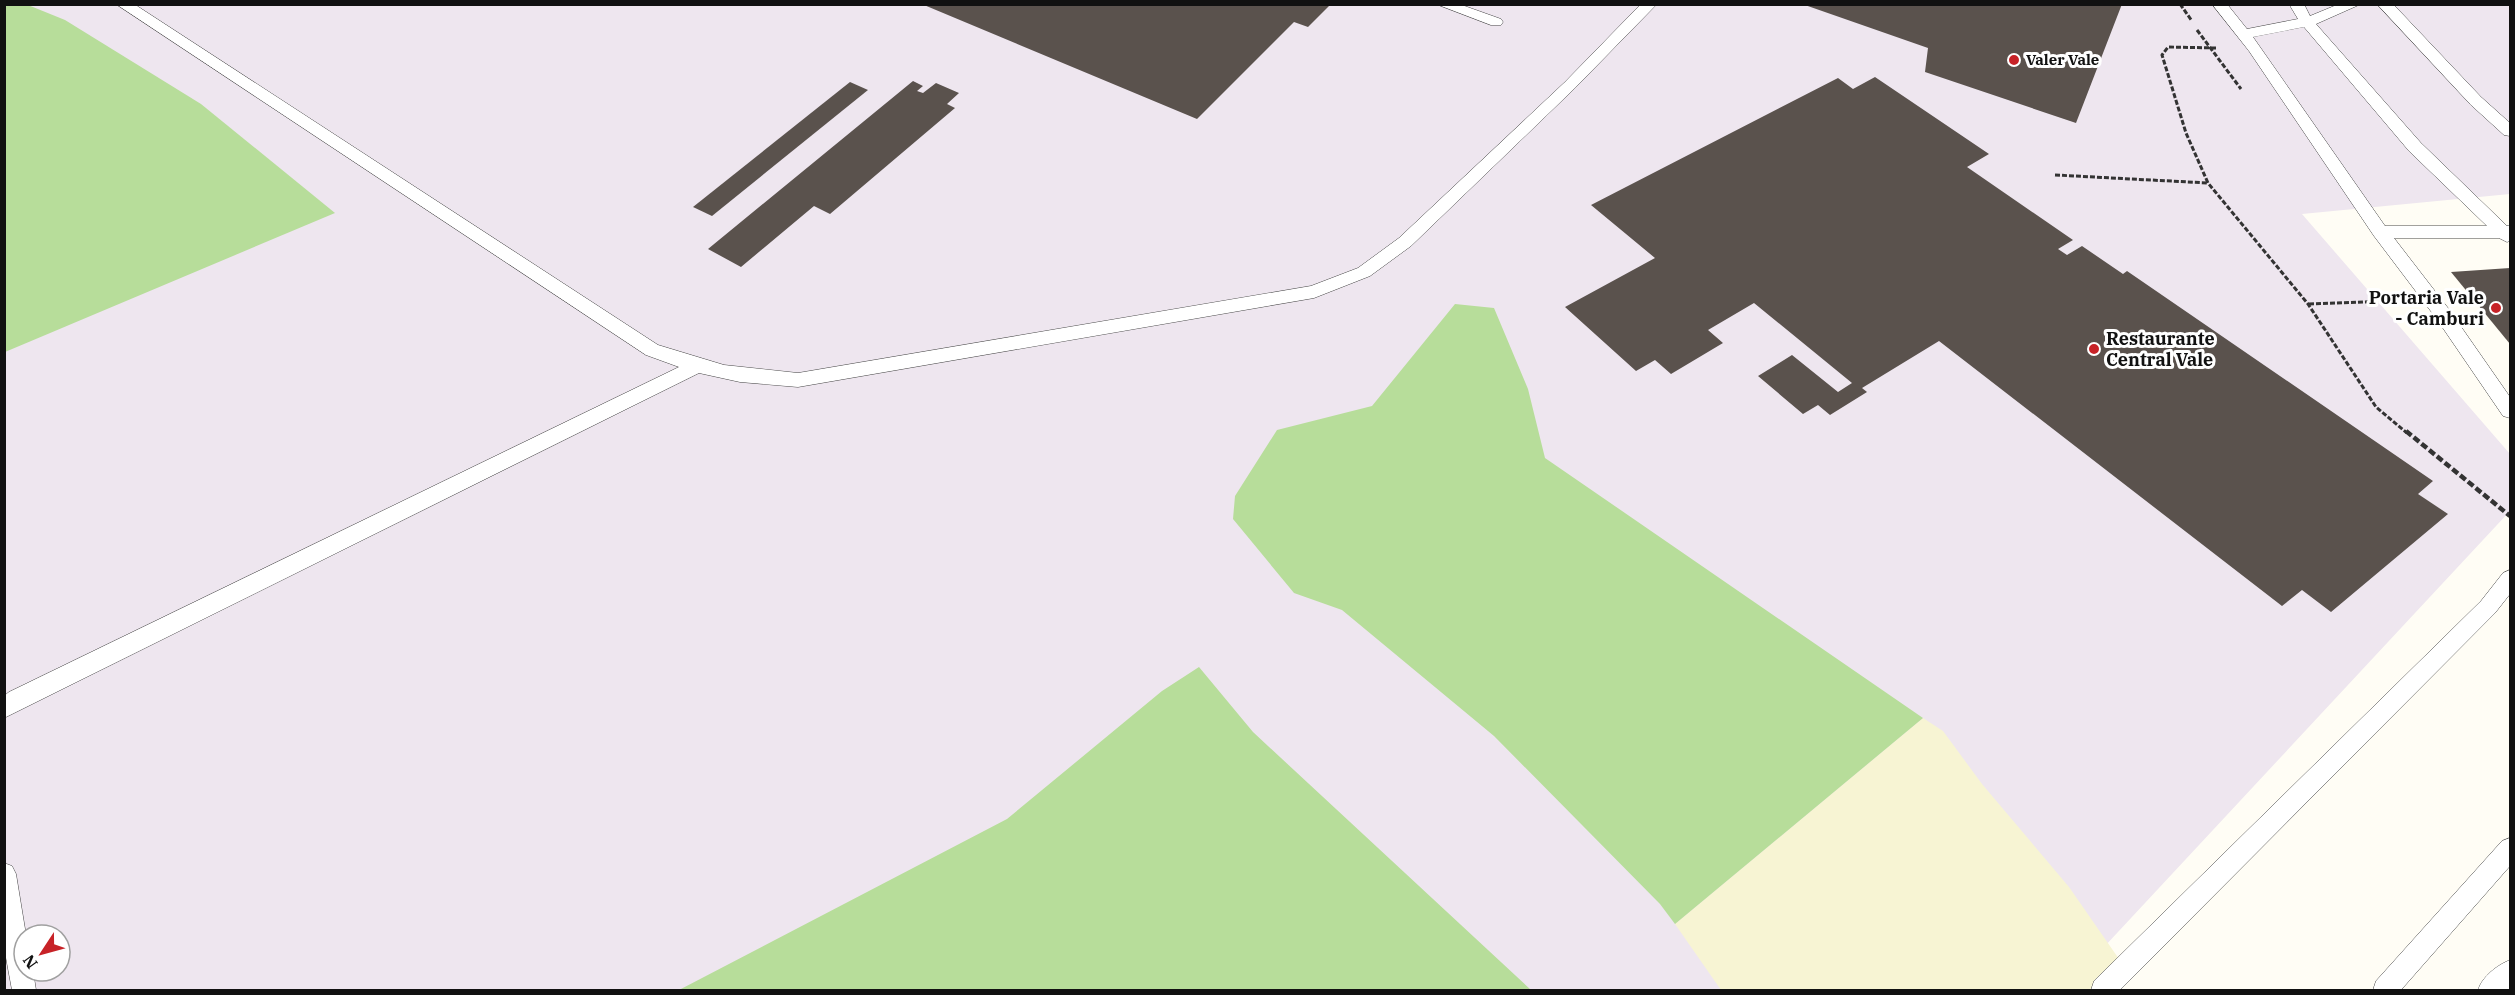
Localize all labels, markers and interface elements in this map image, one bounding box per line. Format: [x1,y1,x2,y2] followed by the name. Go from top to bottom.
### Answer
[2026,50,2099,69] place label: Valer Vale
[2007,53,2021,67] marker: Valer Vale
[2369,286,2484,330] place label: Portaria Vale - Camburi
[2489,301,2503,315] marker: Portaria Vale - Camburi
[2106,327,2215,371] place label: Restaurante Central Vale
[2087,342,2101,356] marker: Restaurante Central Vale
[12,923,72,983] north arrow
[18,951,42,973] text: N

